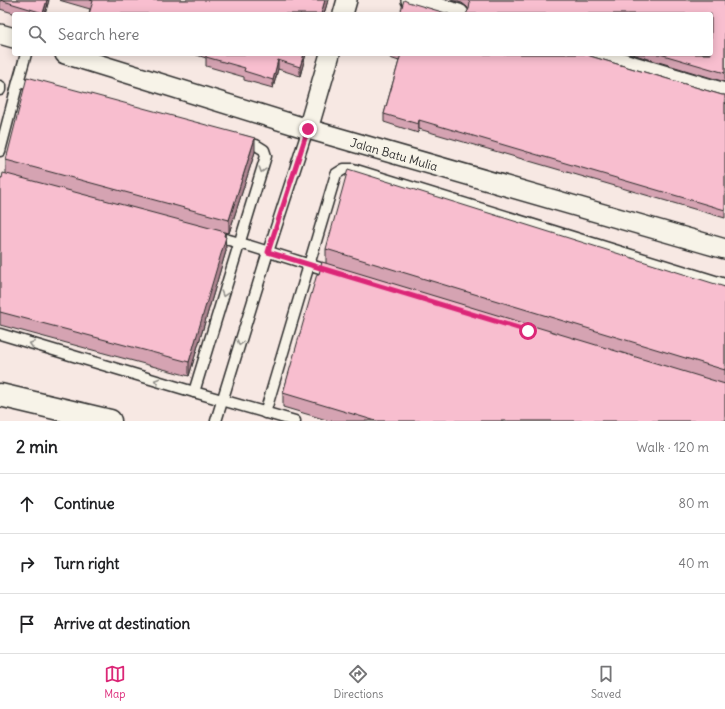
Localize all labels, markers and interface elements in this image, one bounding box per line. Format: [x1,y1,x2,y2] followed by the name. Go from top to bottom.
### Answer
[12,12,713,56] search box
[26,23,48,45] icon: search
[58,25,139,44] text: Search here
[299,120,317,138] route end
[349,134,440,173] street label: Jalan Batu Mulia
[258,166,267,173] one-way arrow
[220,291,229,298] one-way arrow
[519,322,537,340] route start
[236,339,245,346] one-way arrow
[29,340,36,349] one-way arrow
[154,377,161,386] one-way arrow
[16,436,58,458] text: 2 min
[636,439,709,456] text: Walk · 120 m
[16,493,38,515] icon: ahead
[54,494,115,513] text: Continue
[678,495,709,512] text: 80 m
[16,553,38,575] icon: right
[54,554,119,573] text: Turn right
[678,555,709,572] text: 40 m
[16,613,38,635] icon: arrive
[54,614,190,633] text: Arrive at destination
[104,663,126,701] tab: Map
[334,663,383,701] tab: Directions
[591,663,621,701] tab: Saved

